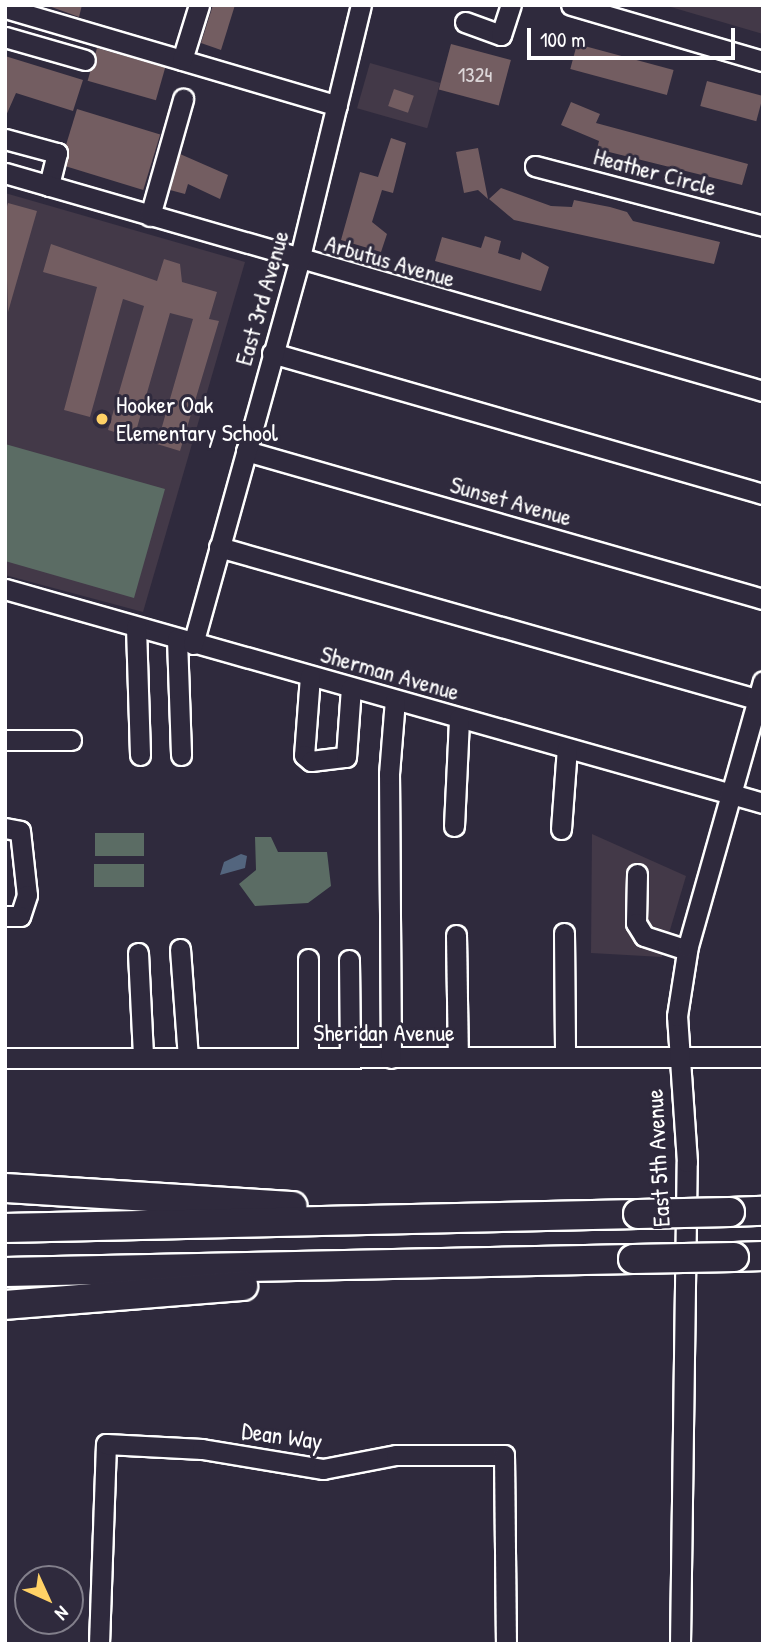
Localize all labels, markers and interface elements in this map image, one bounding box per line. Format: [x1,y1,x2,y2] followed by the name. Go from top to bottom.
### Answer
[530,14,738,58] scale bar
[540,25,586,54] text: 100 m
[458,62,492,88] house number: 1324
[590,142,720,202] street label: Heather Circle
[229,227,295,369] street label: East 3rd Avenue
[322,229,458,293] street label: Arbutus Avenue
[116,391,278,447] place label: Hooker Oak Elementary School
[94,411,110,427] marker: Hooker Oak Elementary School
[447,470,575,532] street label: Sunset Avenue
[317,639,463,707] street label: Sherman Avenue
[313,1019,455,1047] street label: Sheridan Avenue
[640,1088,676,1228] street label: East 5th Avenue
[240,1416,324,1456] street label: Dean Way
[14,1565,84,1635] north arrow
[50,1601,75,1626] text: N

